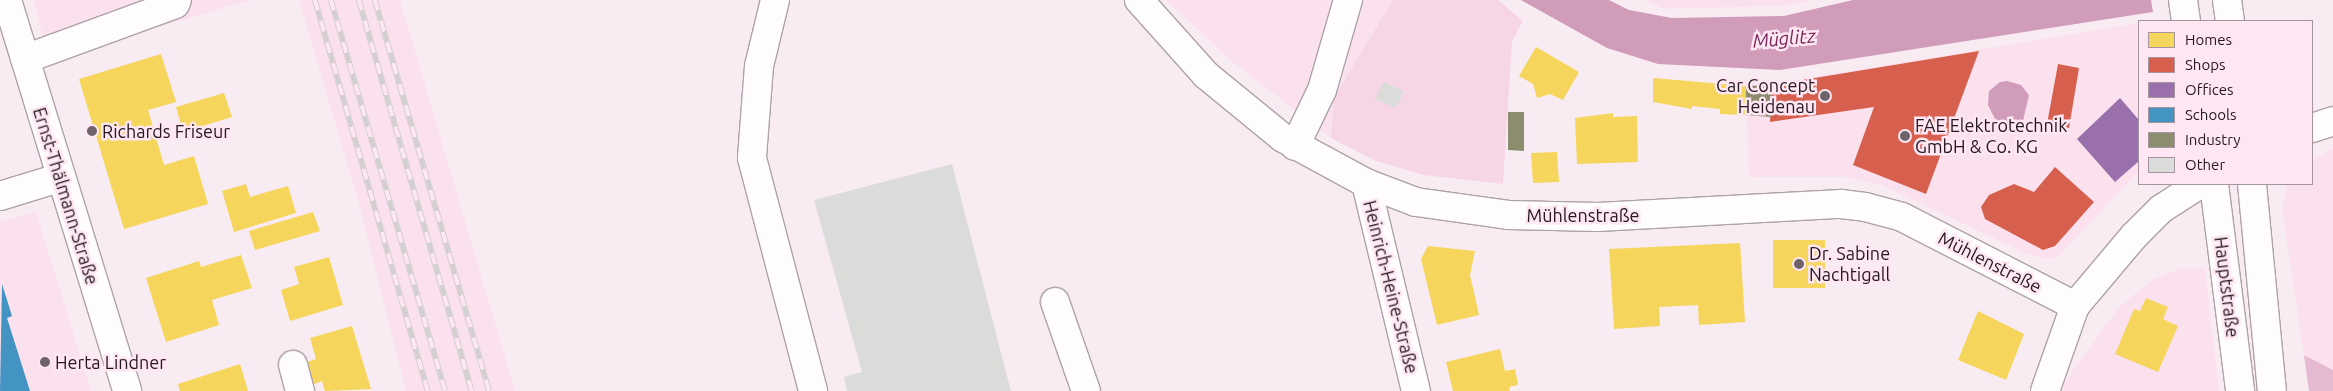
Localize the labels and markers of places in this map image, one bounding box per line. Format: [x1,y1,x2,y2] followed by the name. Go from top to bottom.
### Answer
[1716,75,1815,118] place label: Car Concept Heidenau
[1819,90,1831,102] marker: Car Concept Heidenau
[1915,115,2067,158] place label: FAE Elektrotechnik GmbH & Co. KG
[102,120,230,142] place label: Richards Friseur
[86,125,98,137] marker: Richards Friseur
[1899,130,1911,142] marker: FAE Elektrotechnik GmbH & Co. KG
[1809,243,1890,286] place label: Dr. Sabine Nachtigall
[1793,258,1805,270] marker: Dr. Sabine Nachtigall
[55,351,166,373] place label: Herta Lindner
[39,356,51,368] marker: Herta Lindner

